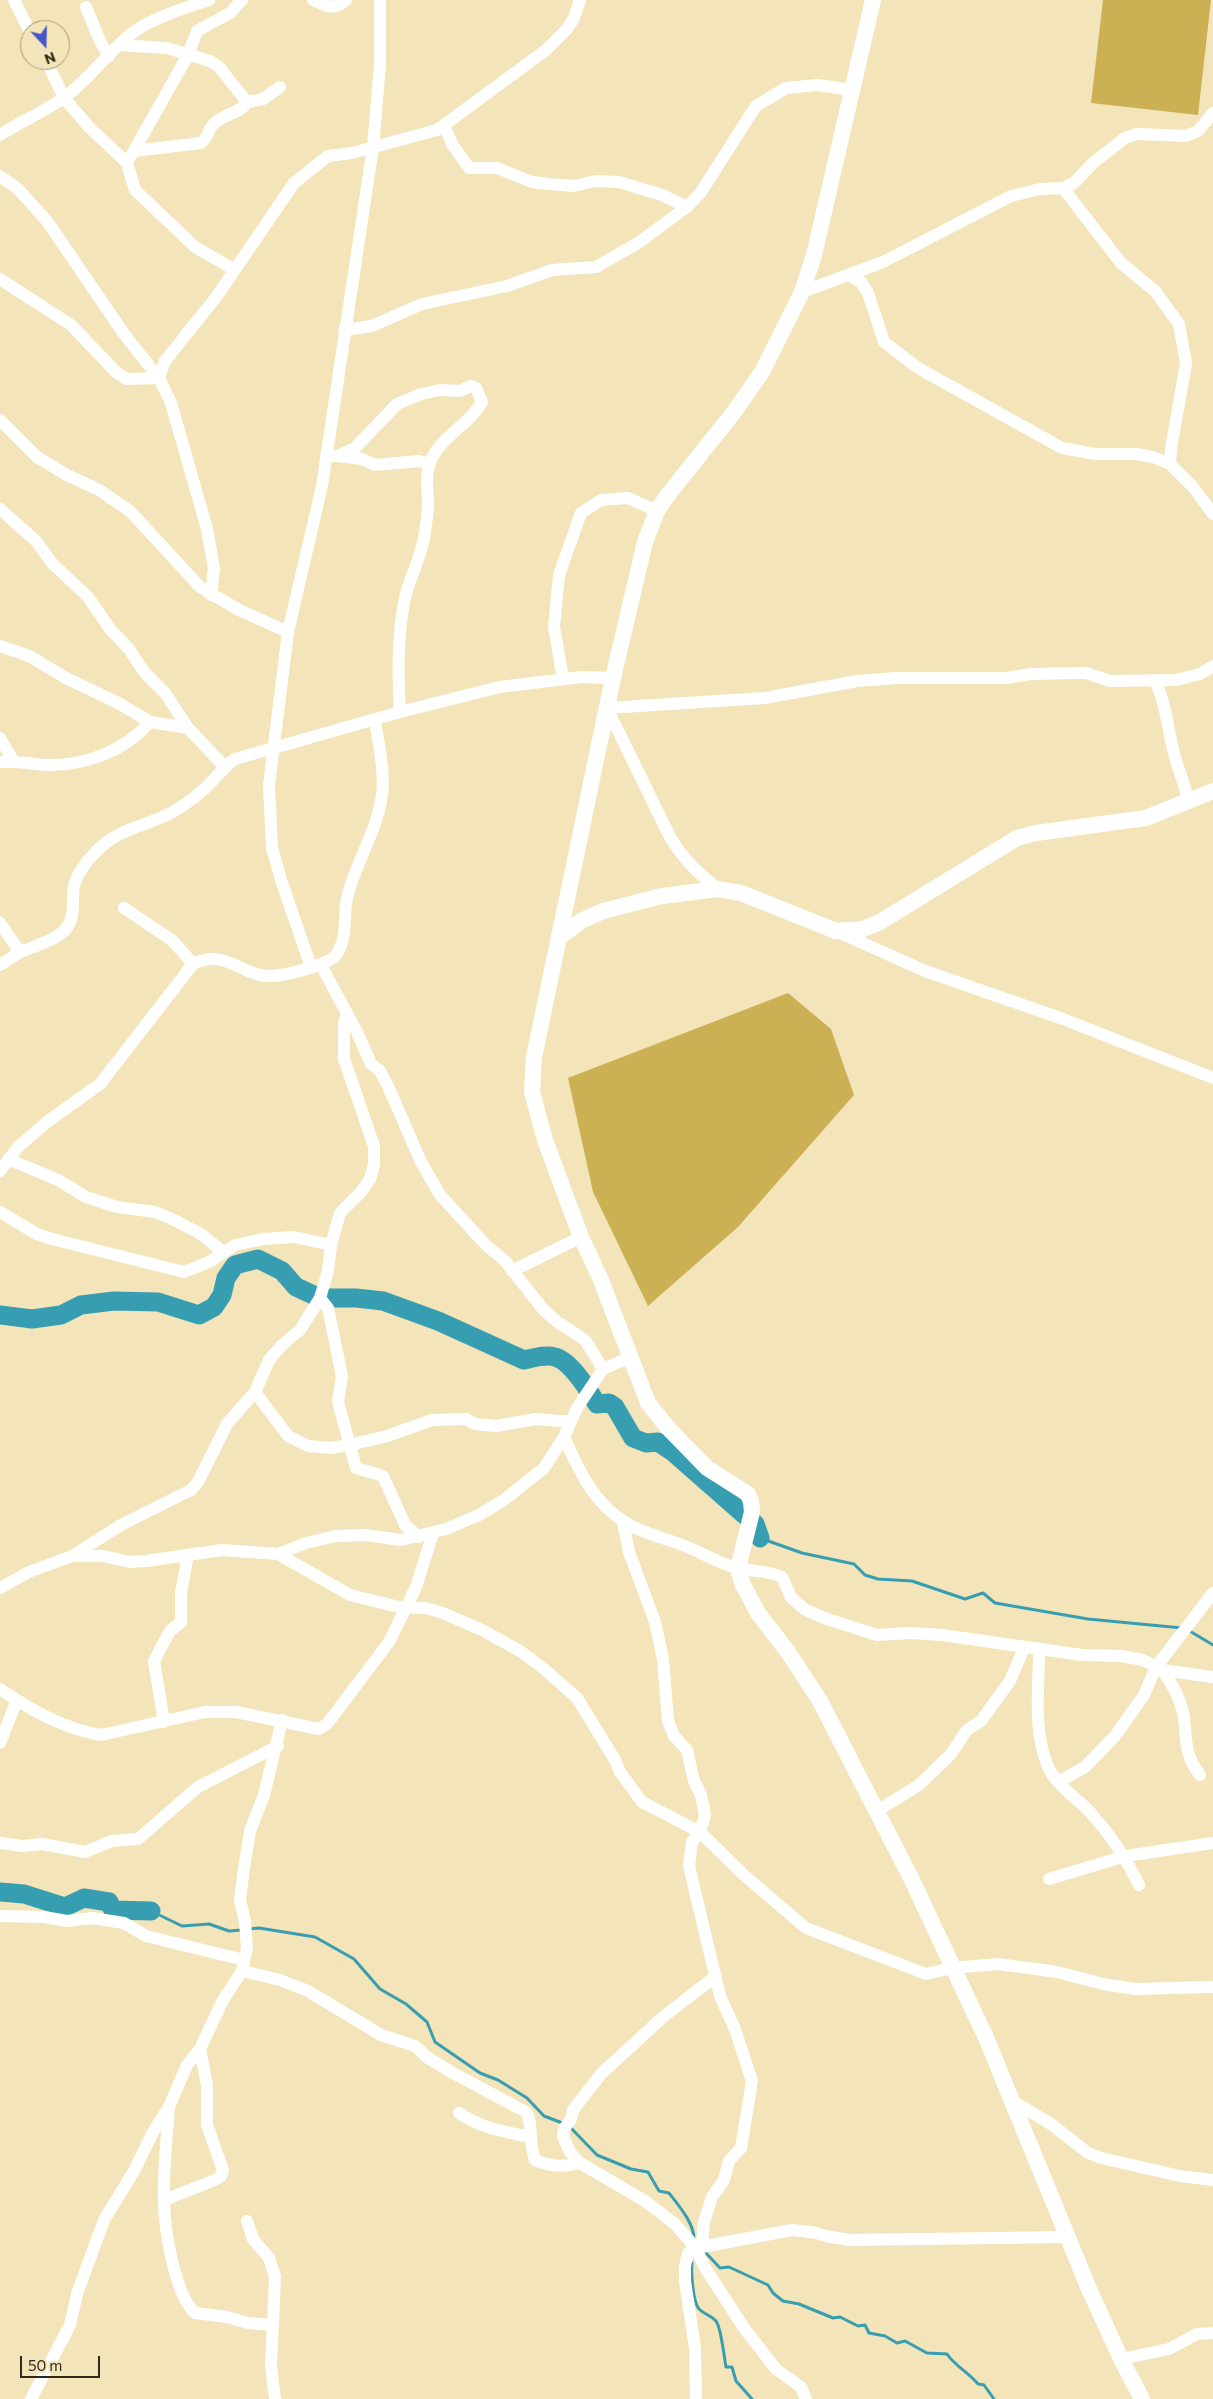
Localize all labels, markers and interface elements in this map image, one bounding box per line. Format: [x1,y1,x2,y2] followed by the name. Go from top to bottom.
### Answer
[20,20,70,70] north arrow
[42,49,58,68] text: N
[22,2346,102,2378] scale bar
[28,2356,62,2374] text: 50 m

